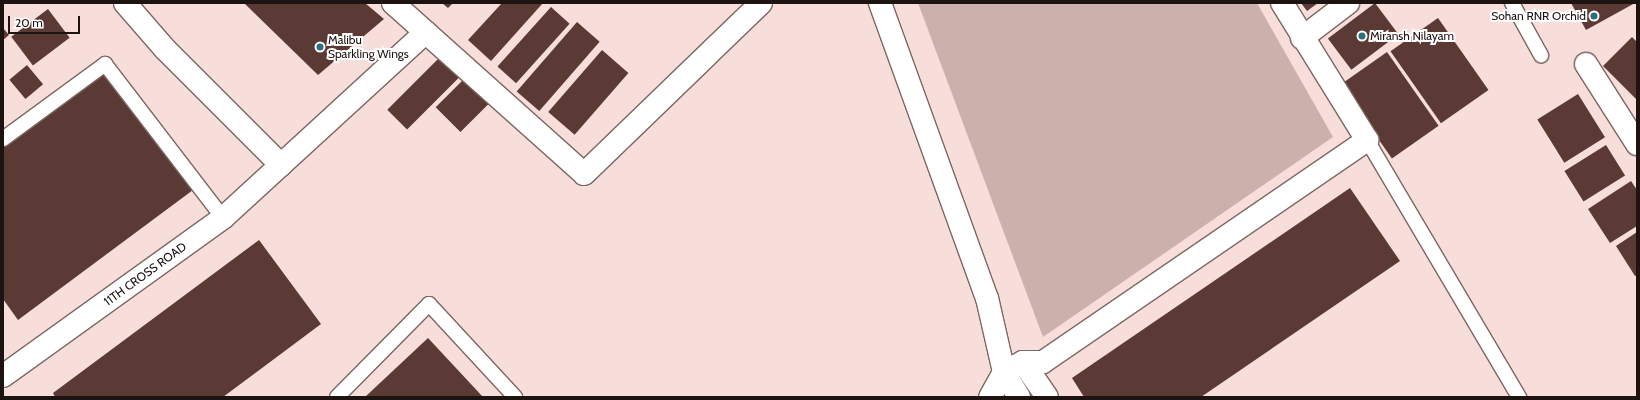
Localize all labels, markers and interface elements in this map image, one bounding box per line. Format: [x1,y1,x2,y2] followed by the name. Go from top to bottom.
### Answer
[10,8,82,34] scale bar
[1491,9,1586,23] place label: Sohan RNR Orchid
[1589,11,1599,21] marker: Sohan RNR Orchid
[15,15,43,30] text: 20 m
[1370,29,1454,43] place label: Miransh Nilayam
[1357,31,1367,41] marker: Miransh Nilayam
[328,33,409,61] place label: Malibu Sparkling Wings
[315,42,325,52] marker: Malibu Sparkling Wings
[101,239,189,309] street label: 11TH CROSS ROAD

